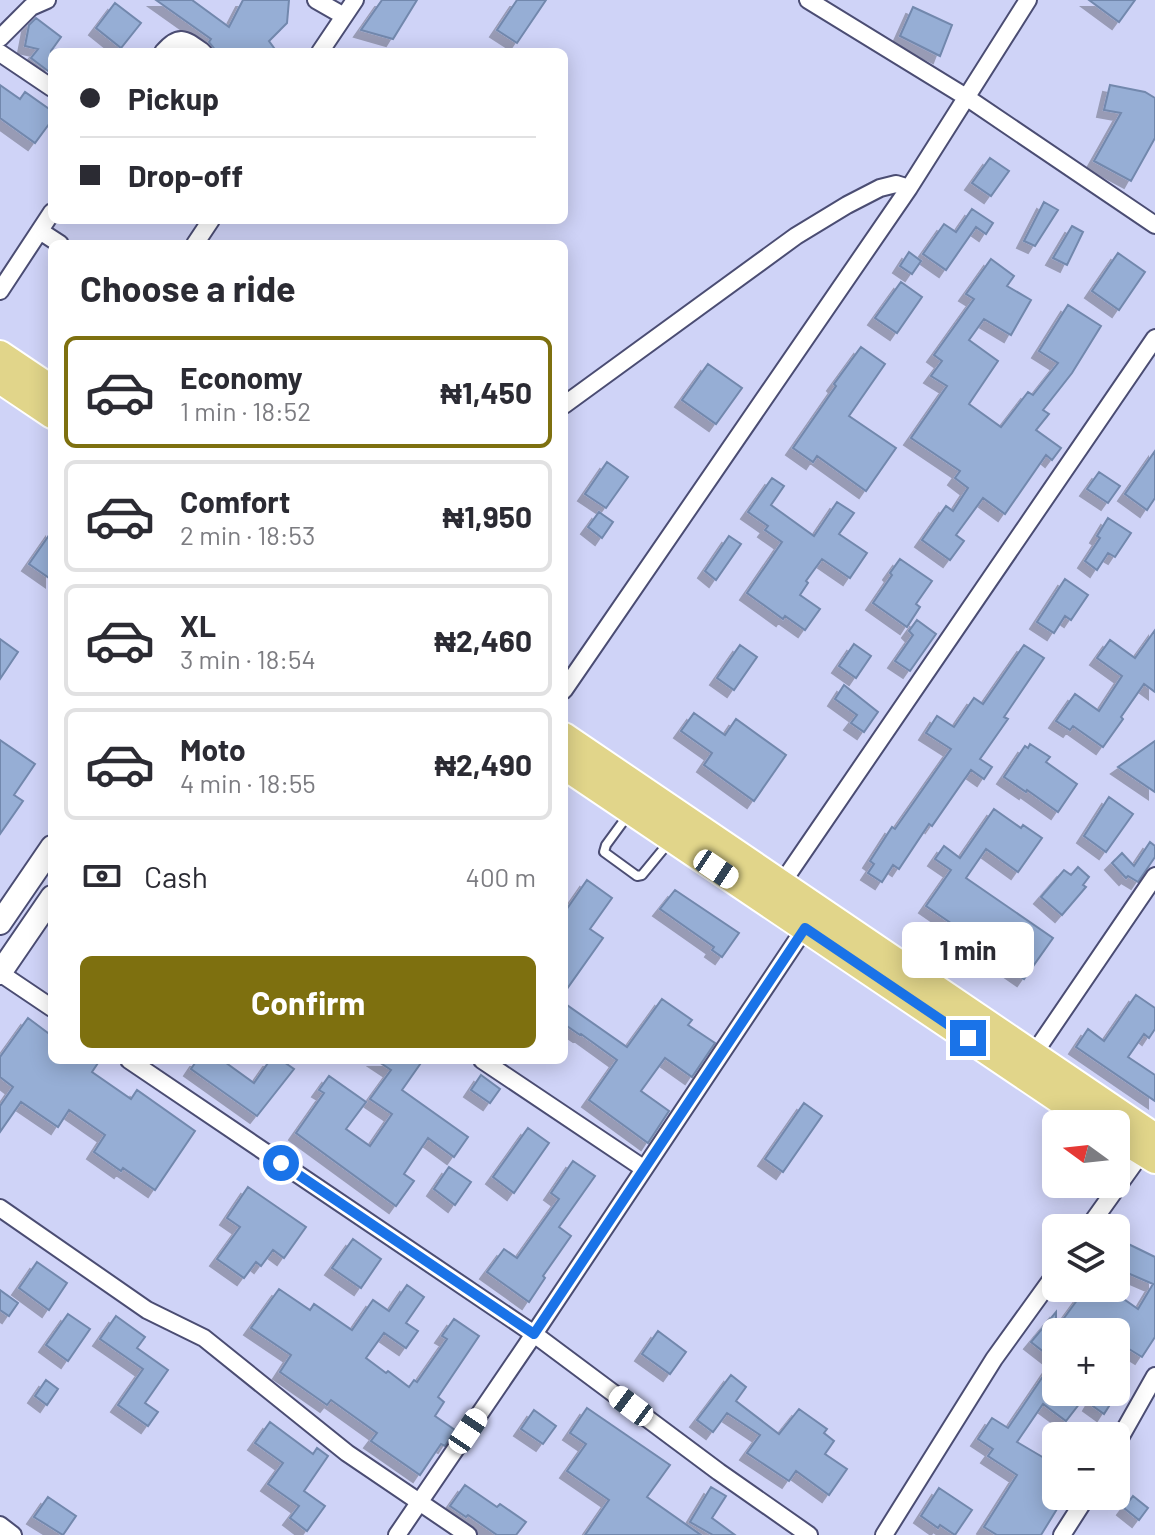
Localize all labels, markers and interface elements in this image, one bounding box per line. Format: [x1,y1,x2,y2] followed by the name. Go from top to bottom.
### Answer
[128,80,219,116] text: Pickup
[128,157,243,193] text: Drop-off
[80,266,296,309] text: Choose a ride
[84,356,156,428] icon: car
[180,359,303,395] text: Economy
[440,374,532,410] text: ₦1,450
[180,395,311,426] text: 1 min · 18:52
[84,480,156,552] icon: car
[180,483,290,519] text: Comfort
[443,498,532,534] text: ₦1,950
[180,519,315,550] text: 2 min · 18:53
[84,604,156,676] icon: car
[180,607,216,643] text: XL
[434,622,532,658] text: ₦2,460
[180,643,316,674] text: 3 min · 18:54
[84,728,156,800] icon: car
[180,731,246,767] text: Moto
[434,746,532,782] text: ₦2,490
[180,767,316,798] text: 4 min · 18:55
[689,846,743,892] car
[80,854,124,898] icon: cash
[144,858,208,894] text: Cash
[466,861,536,892] text: 400 m
[902,922,1034,978] callout: 1 min
[940,934,996,965] text: 1 min
[80,956,536,1048] button: Confirm
[950,1020,986,1056] route end
[1042,1110,1130,1198] north arrow
[1042,1110,1130,1510] map controls
[263,1145,299,1181] route start
[1042,1214,1130,1302] button: layers
[1042,1318,1130,1406] button: +
[605,1382,657,1430] car
[445,1404,491,1458] car
[1042,1422,1130,1510] button: −

